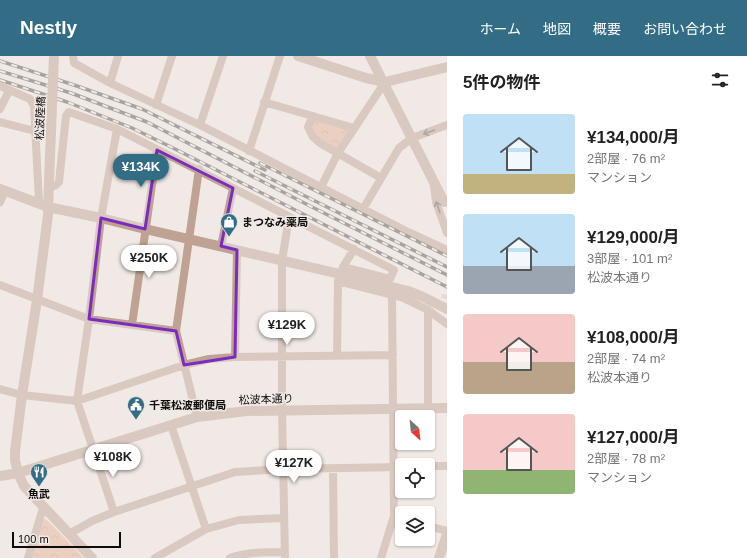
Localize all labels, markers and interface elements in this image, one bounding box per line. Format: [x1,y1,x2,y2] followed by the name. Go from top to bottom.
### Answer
[20,17,77,38] text: Nestly
[479,21,521,37] text: ホーム
[543,21,571,37] text: 地図
[593,21,621,37] text: 概要
[643,21,727,37] text: お問い合わせ
[709,69,731,91] icon: filters
[463,73,540,92] text: 5件の物件
[33,96,47,140] street label: 松波陸橋
[424,128,436,136] one-way arrow
[587,128,680,147] text: ¥134,000/月
[495,130,543,178] icon: home
[587,151,665,166] text: 2部屋 · 76 m²
[113,154,169,188] pin: ¥134K
[122,159,160,174] text: ¥134K
[587,170,652,185] text: マンション
[434,201,441,214] one-way arrow
[219,212,239,237] shop icon: まつなみ薬局
[242,216,308,228] place label: まつなみ薬局
[587,228,680,247] text: ¥129,000/月
[495,230,543,278] icon: home
[121,245,177,279] pin: ¥250K
[130,250,168,265] text: ¥250K
[587,251,672,266] text: 3部屋 · 101 m²
[587,270,652,285] text: 松波本通り
[259,312,315,346] pin: ¥129K
[268,317,306,332] text: ¥129K
[587,328,680,347] text: ¥108,000/月
[495,330,543,378] icon: home
[587,351,665,366] text: 2部屋 · 74 m²
[587,370,652,385] text: 松波本通り
[238,392,294,406] street label: 松波本通り
[126,395,146,420] public building icon: 千葉松波郵便局
[149,399,226,411] place label: 千葉松波郵便局
[395,410,435,450] north arrow
[395,410,435,546] map controls
[587,428,680,447] text: ¥127,000/月
[495,430,543,478] icon: home
[85,444,141,478] pin: ¥108K
[94,449,132,464] text: ¥108K
[266,450,322,484] pin: ¥127K
[587,451,665,466] text: 2部屋 · 78 m²
[275,455,313,470] text: ¥127K
[395,458,435,498] button: locate
[29,462,49,487] restaurant icon: 魚武
[587,470,652,485] text: マンション
[28,488,50,500] place label: 魚武
[395,506,435,546] button: layers
[12,530,121,549] scale bar
[18,533,49,545] text: 100 m

